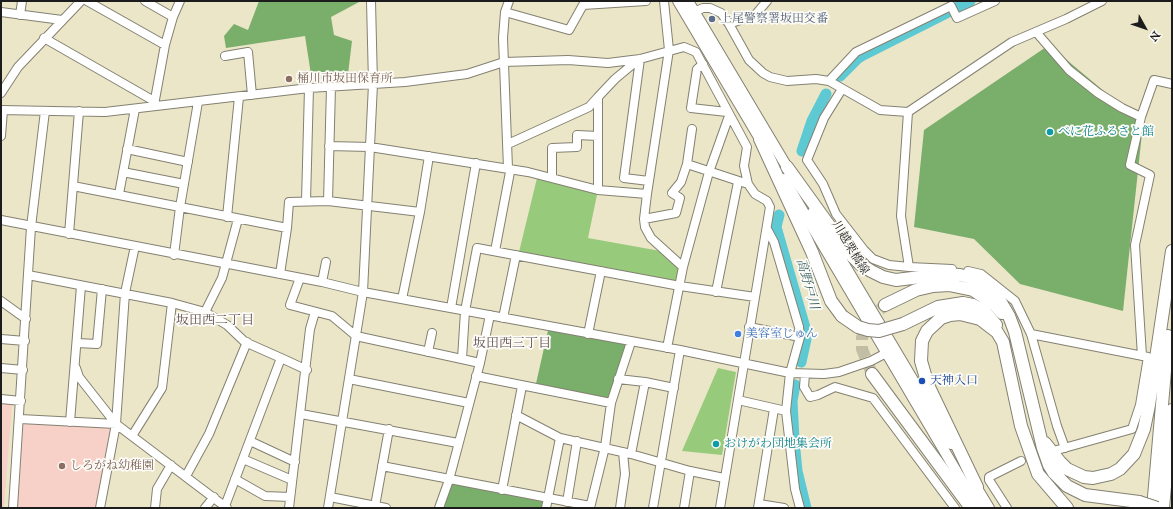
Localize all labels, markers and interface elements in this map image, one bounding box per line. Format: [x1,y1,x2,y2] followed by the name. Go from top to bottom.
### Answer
[1125,8,1165,48] north arrow
[720,12,828,26] place label: 上尾警察署坂田交番
[707,14,717,24] marker: 上尾警察署坂田交番
[1147,28,1163,44] text: N
[297,72,393,86] place label: 桶川市坂田保育所
[284,74,294,84] marker: 桶川市坂田保育所
[1058,125,1154,139] place label: べに花ふるさと館
[1045,127,1055,137] marker: べに花ふるさと館
[828,219,872,277] street label: 川越栗橋線
[792,257,822,311] water label: 高野戸川
[176,313,254,329] district label: 坂田西二丁目
[746,327,818,341] place label: 美容室じゅん
[733,329,743,339] marker: 美容室じゅん
[473,336,551,352] district label: 坂田西三丁目
[930,374,978,388] place label: 天神入口
[917,376,927,386] marker: 天神入口
[724,437,832,451] place label: おけがわ団地集会所
[711,439,721,449] marker: おけがわ団地集会所
[70,459,154,473] place label: しろがね幼稚園
[57,461,67,471] marker: しろがね幼稚園

